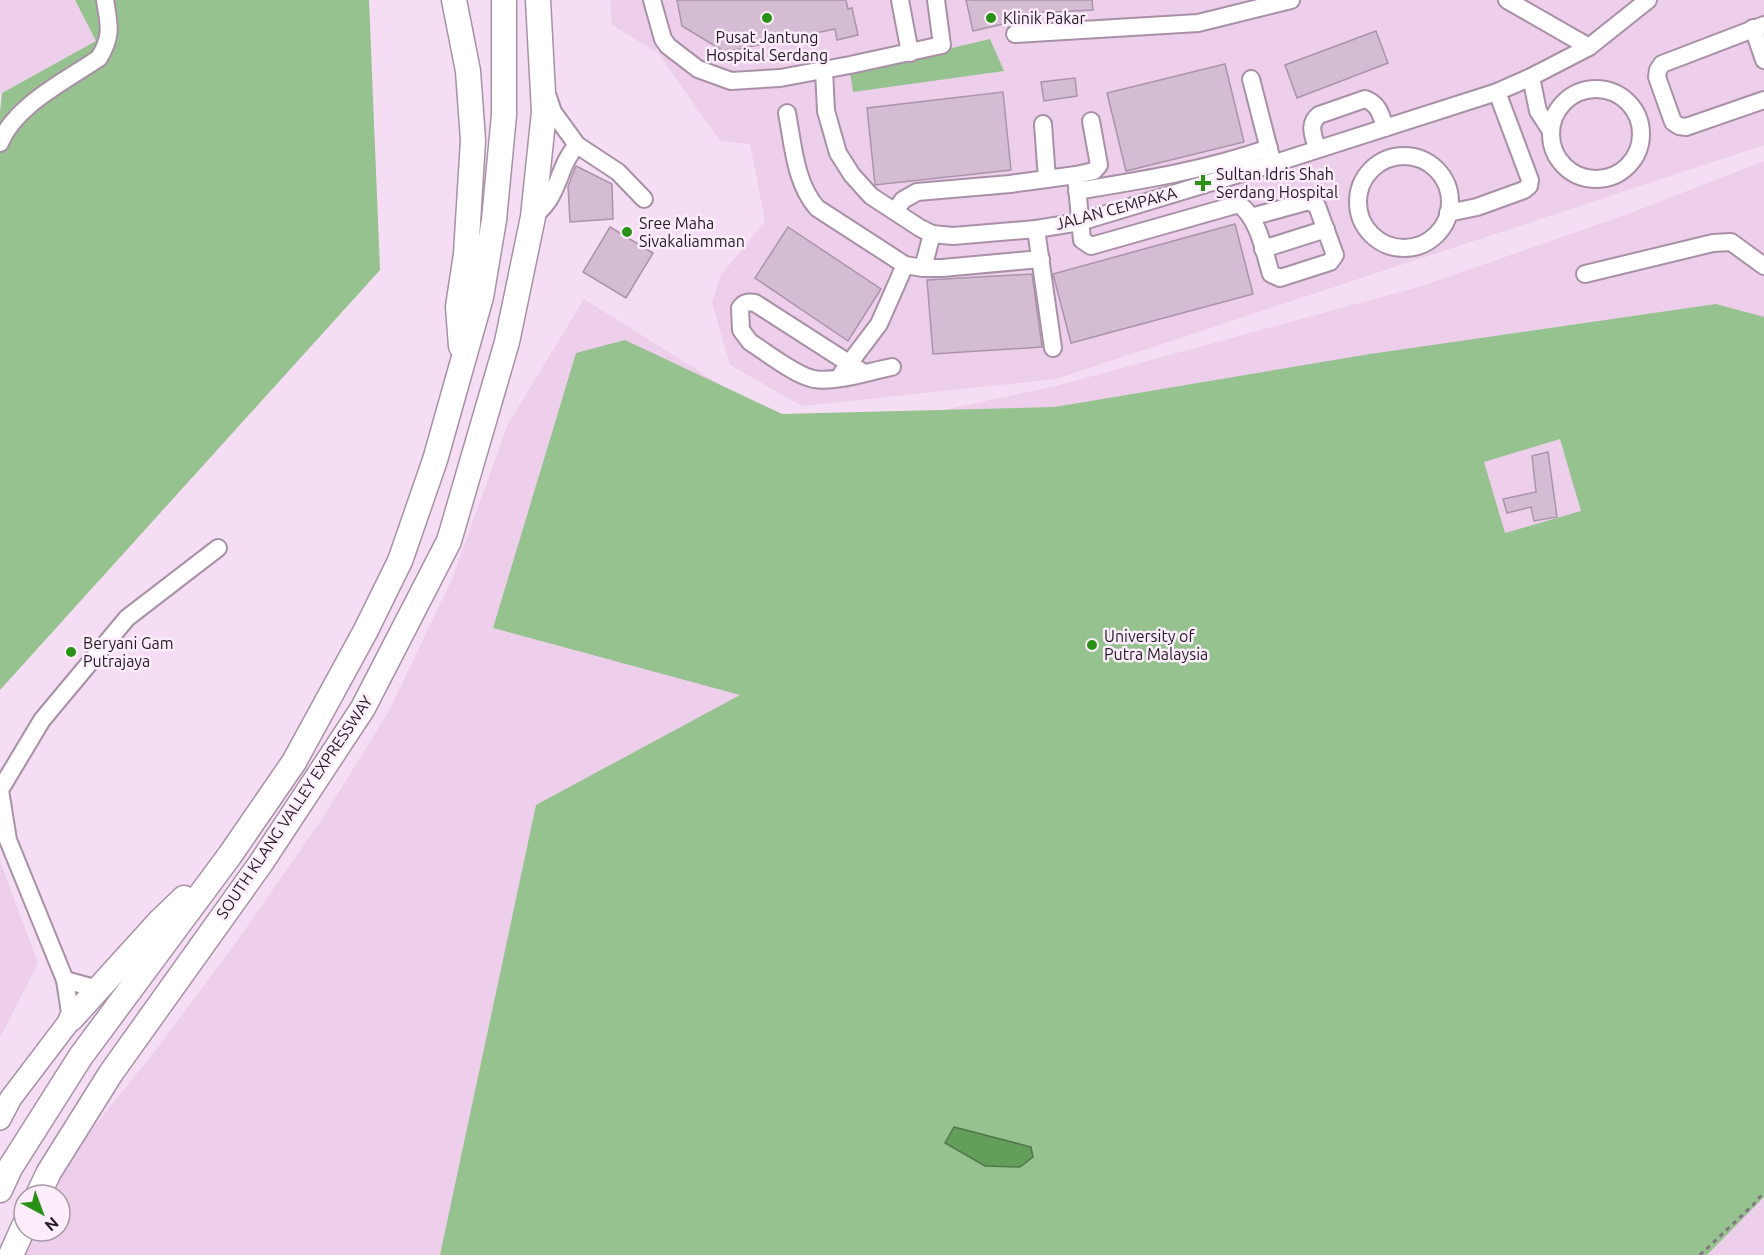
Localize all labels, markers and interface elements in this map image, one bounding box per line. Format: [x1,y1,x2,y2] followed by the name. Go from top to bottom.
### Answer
[1003,9,1086,27] place label: Klinik Pakar
[760,11,774,25] marker: Pusat Jantung Hospital Serdang
[984,11,998,25] marker: Klinik Pakar
[706,28,828,64] place label: Pusat Jantung Hospital Serdang
[1216,165,1338,201] place label: Sultan Idris Shah Serdang Hospital
[1194,174,1212,192] marker: Sultan Idris Shah Serdang Hospital
[1053,183,1179,233] street label: JALAN CEMPAKA
[639,214,745,250] place label: Sree Maha Sivakaliamman
[620,225,634,239] marker: Sree Maha Sivakaliamman
[1104,627,1208,663] place label: University of Putra Malaysia
[83,634,174,670] place label: Beryani Gam Putrajaya
[1085,638,1099,652] marker: University of Putra Malaysia
[64,645,78,659] marker: Beryani Gam Putrajaya
[212,691,376,922] street label: SOUTH KLANG VALLEY EXPRESSWAY
[12,1183,72,1243] north arrow
[41,1214,62,1235] text: N

